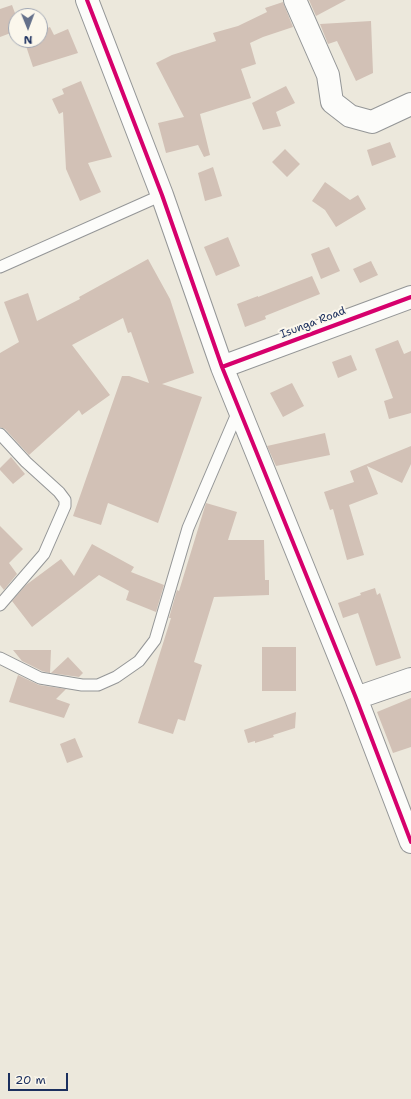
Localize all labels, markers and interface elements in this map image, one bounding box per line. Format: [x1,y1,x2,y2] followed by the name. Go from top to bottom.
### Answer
[8,8,48,48] north arrow
[24,32,33,47] text: N
[278,304,348,342] street label: Isunga Road
[10,1065,70,1091] scale bar
[15,1072,46,1088] text: 20 m

